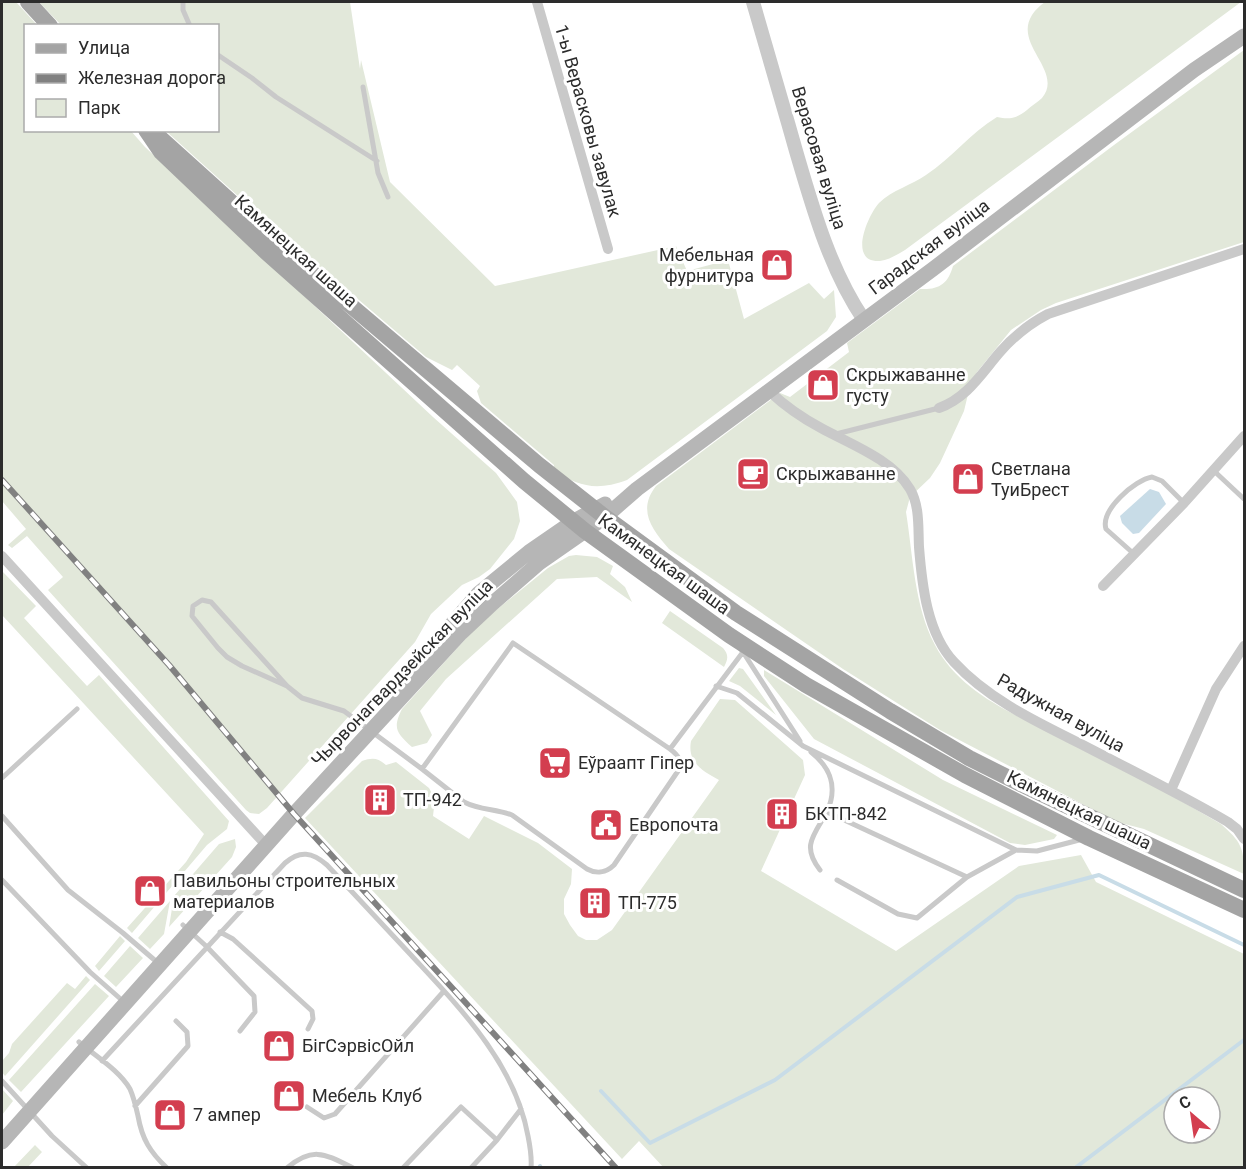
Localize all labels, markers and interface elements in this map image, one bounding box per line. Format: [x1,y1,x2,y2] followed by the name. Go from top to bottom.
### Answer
[551,22,626,220] street label: 1-ы Верасковы завулак
[24,24,219,132] legend
[78,37,130,58] text: Улица
[78,67,226,88] text: Железная дорога
[788,84,851,232] street label: Верасовая вуліца
[78,97,121,118] text: Парк
[231,190,362,311] street label: Камянецкая шаша
[864,194,993,299] street label: Гарадская вуліца
[659,244,754,286] place label: Мебельная фурнитура
[759,247,795,283] shop icon: Мебельная фурнитура
[846,364,966,406] place label: Скрыжаванне густу
[805,367,841,403] shop icon: Скрыжаванне густу
[735,456,771,492] cafe icon: Скрыжаванне
[991,458,1071,500] place label: Светлана ТуиБрест
[950,461,986,497] shop icon: Светлана ТуиБрест
[776,463,896,484] place label: Скрыжаванне
[594,509,734,618] street label: Камянецкая шаша
[307,575,497,770] street label: Чырвонагвардзейская вуліца
[994,669,1129,756] street label: Радужная вуліца
[537,745,573,781] supermarket icon: Еўраапт Гіпер
[578,752,694,773] place label: Еўраапт Гіпер
[1004,766,1155,854] street label: Камянецкая шаша
[362,782,398,818] building icon: ТП-942
[403,789,462,810] place label: ТП-942
[764,796,800,832] building icon: БКТП-842
[805,803,887,824] place label: БКТП-842
[588,807,624,843] public building icon: Европочта
[629,814,719,835] place label: Европочта
[173,870,395,912] place label: Павильоны строительных материалов
[132,873,168,909] shop icon: Павильоны строительных материалов
[577,885,613,921] building icon: ТП-775
[618,892,677,913] place label: ТП-775
[261,1028,297,1064] shop icon: БігСэрвісОйл
[302,1035,414,1056] place label: БігСэрвісОйл
[271,1078,307,1114] shop icon: Мебель Клуб
[312,1085,422,1106] place label: Мебель Клуб
[1162,1085,1222,1145] north arrow
[1176,1091,1194,1113] text: С
[152,1097,188,1133] shop icon: 7 ампер
[193,1104,261,1125] place label: 7 ампер

